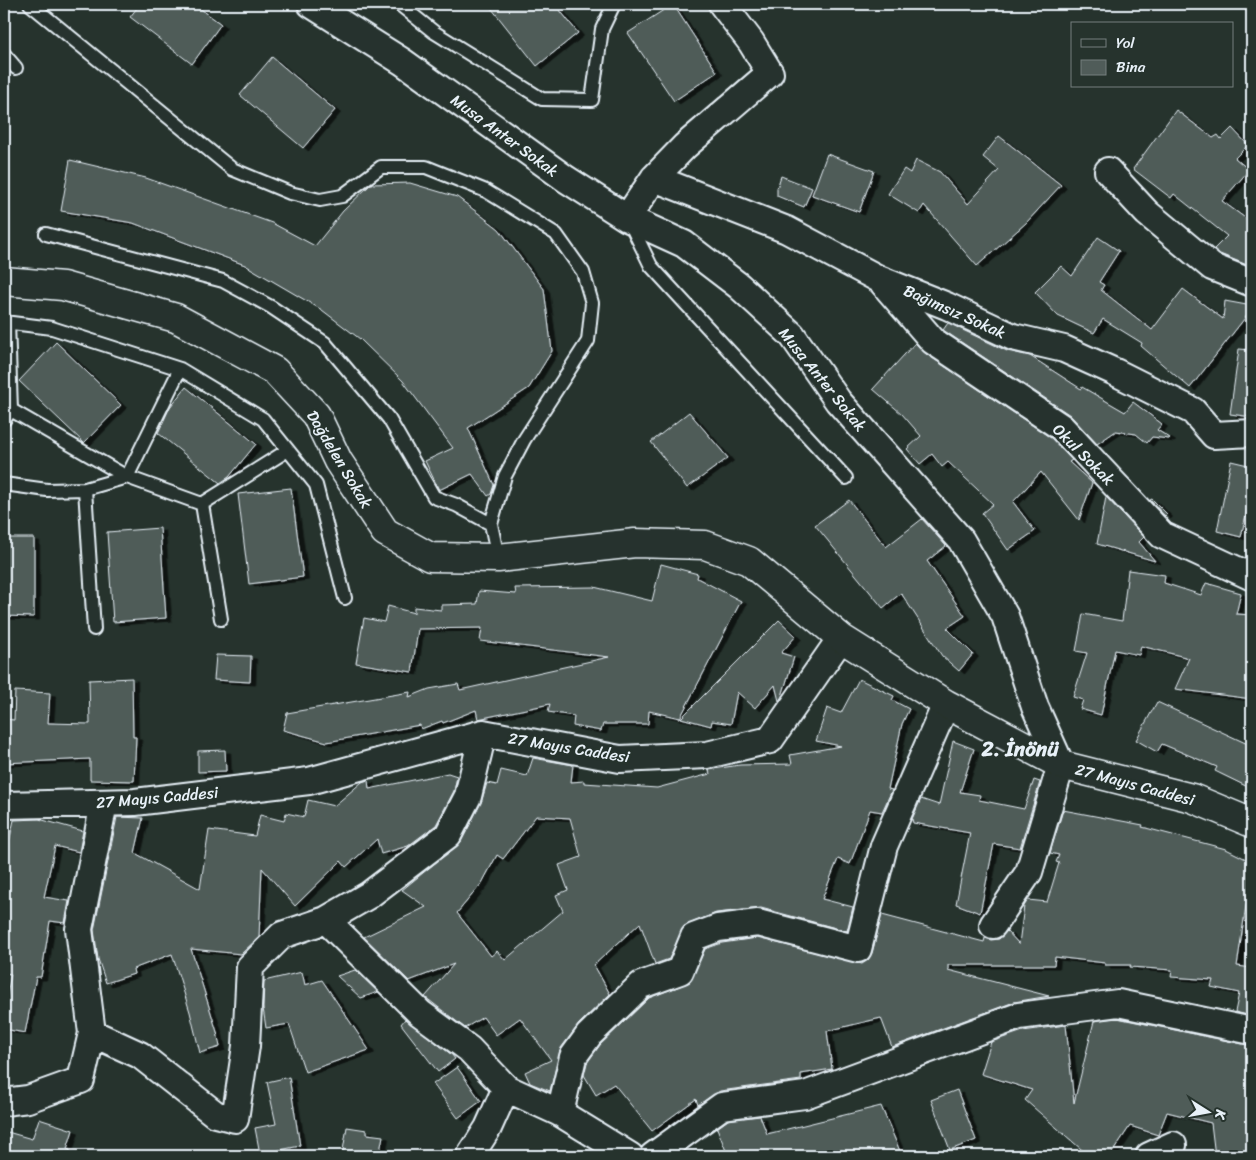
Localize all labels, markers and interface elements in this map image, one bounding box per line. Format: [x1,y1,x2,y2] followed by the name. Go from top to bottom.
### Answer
[1071,22,1234,88] legend
[1116,30,1135,56] text: Yol
[1116,54,1146,80] text: Bina
[444,86,565,185] street label: Musa Anter Sokak
[899,276,1011,347] street label: Bağımsız Sokak
[771,320,874,438] street label: Musa Anter Sokak
[299,404,381,515] street label: Dağdelen Sokak
[1045,416,1122,493] street label: Okul Sokak
[506,724,632,772] street label: 27 Mayıs Caddesi
[981,730,1059,768] district label: 2. İnönü
[1072,755,1198,815] street label: 27 Mayıs Caddesi
[95,778,220,817] street label: 27 Mayıs Caddesi
[1184,1088,1234,1138] north arrow
[1207,1107,1234,1122] text: K

